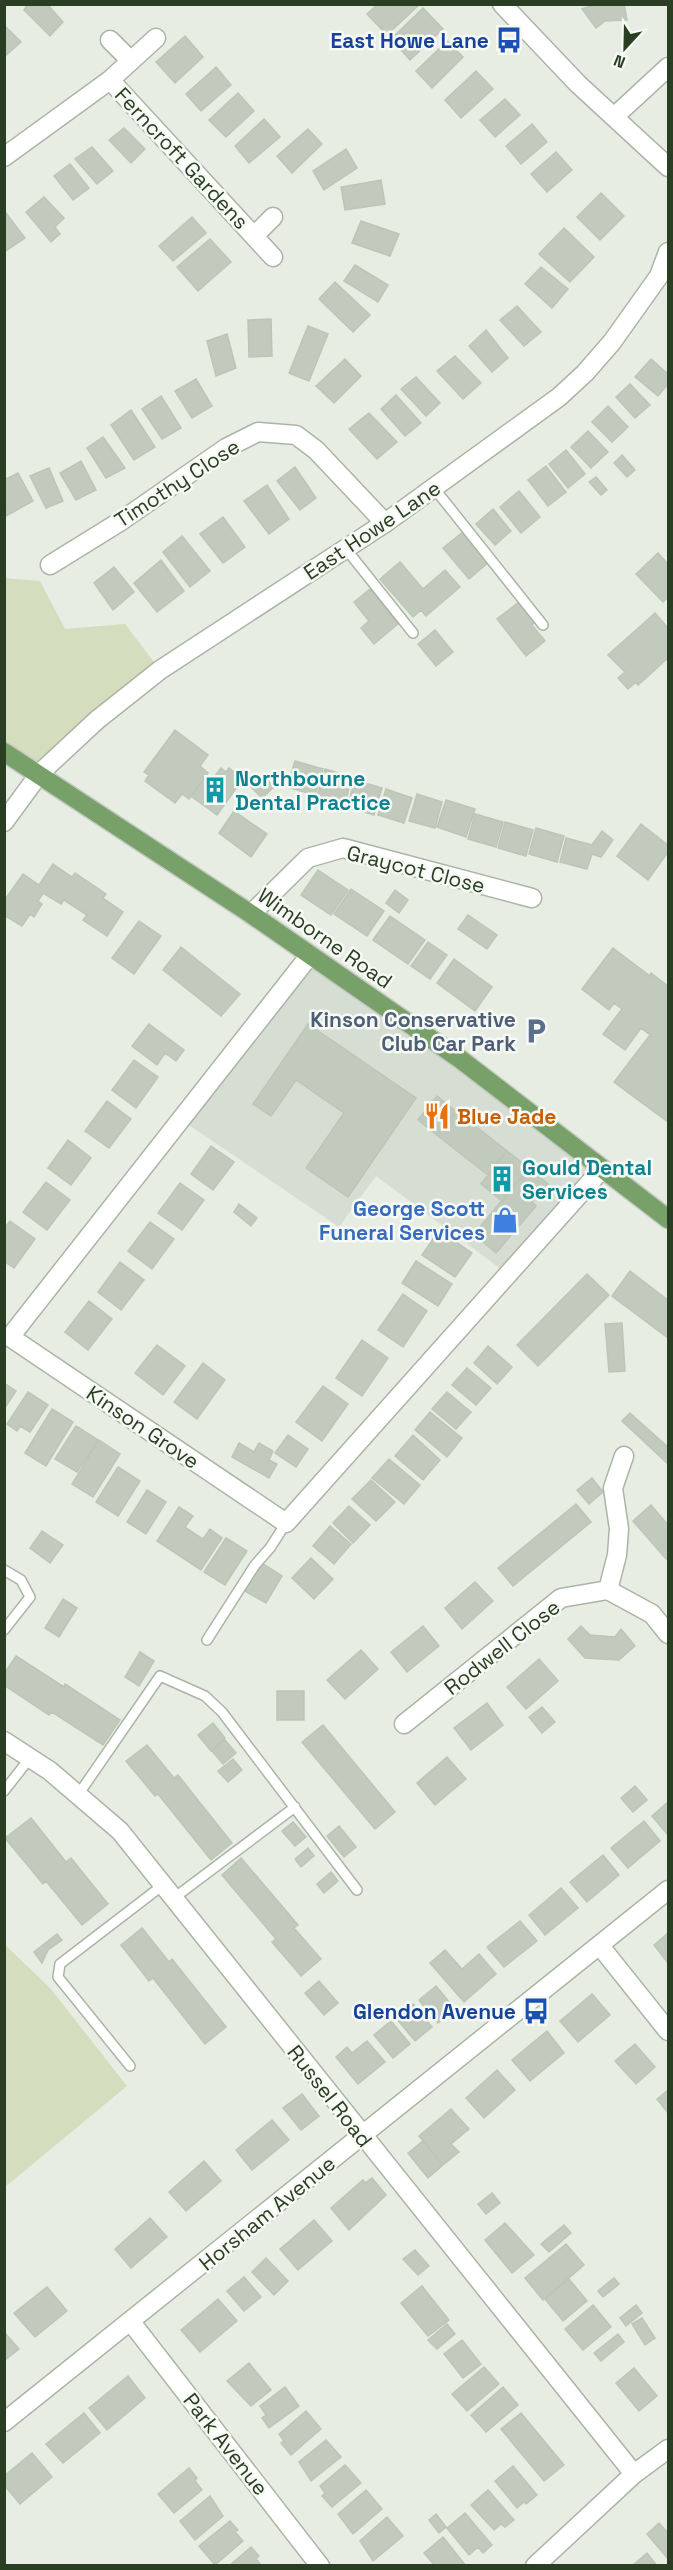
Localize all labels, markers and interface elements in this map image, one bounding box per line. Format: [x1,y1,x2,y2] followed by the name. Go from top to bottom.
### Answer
[595,18,655,78] north arrow
[494,25,524,55] bus stop icon: East Howe Lane
[331,27,489,54] place label: East Howe Lane
[611,50,628,73] text: N
[109,81,255,235] street label: Ferncroft Gardens
[109,433,245,533] street label: Timothy Close
[298,474,446,586] street label: East Howe Lane
[235,765,391,816] place label: Northbourne Dental Practice
[200,775,230,805] building icon: Northbourne Dental Practice
[344,839,488,899] street label: Graycot Close
[252,882,398,994] street label: Wimborne Road
[310,1006,516,1057] place label: Kinson Conservative Club Car Park
[521,1016,551,1046] parking icon: Kinson Conservative Club Car Park
[422,1101,452,1131] restaurant icon: Blue Jade
[457,1103,556,1130] place label: Blue Jade
[522,1154,652,1205] place label: Gould Dental Services
[487,1164,517,1194] building icon: Gould Dental Services
[319,1195,485,1246] place label: George Scott Funeral Services
[490,1205,520,1235] shop icon: George Scott Funeral Services
[81,1379,205,1475] street label: Kinson Grove
[439,1593,565,1701] street label: Rodwell Close
[521,1996,551,2026] bus stop icon: Glendon Avenue
[353,1998,516,2025] place label: Glendon Avenue
[282,2039,378,2153] street label: Russel Road
[193,2150,341,2276] street label: Horsham Avenue
[178,2387,274,2501] street label: Park Avenue

